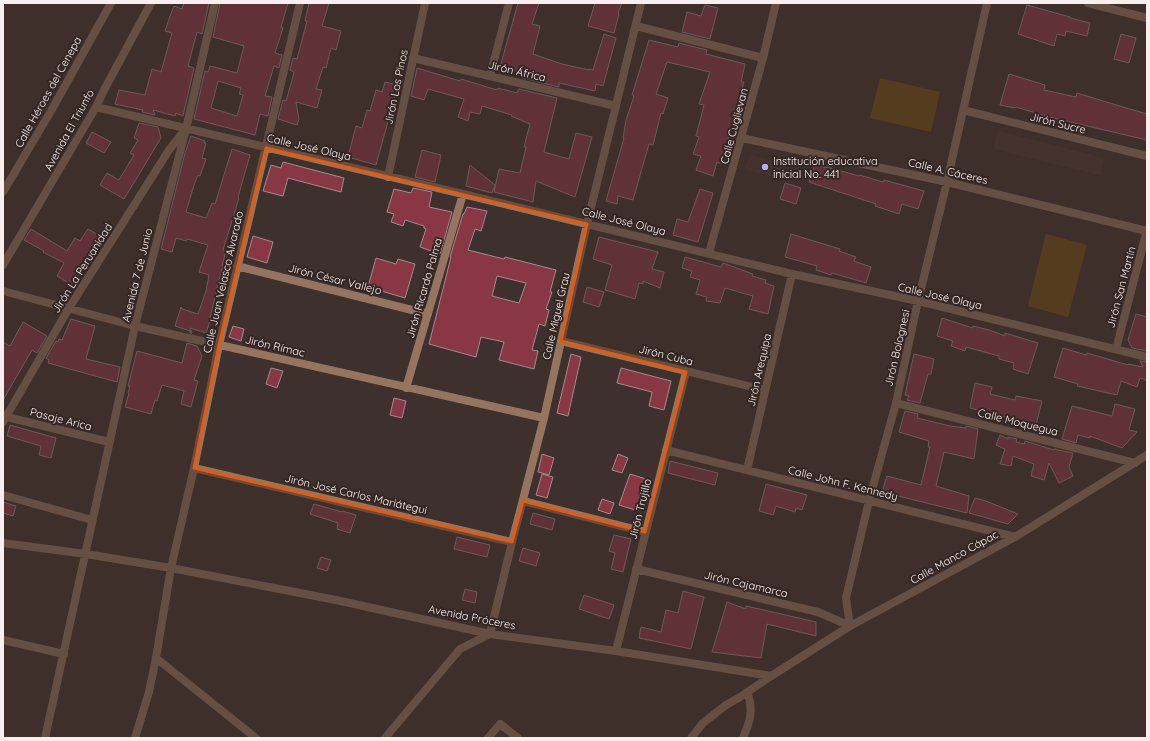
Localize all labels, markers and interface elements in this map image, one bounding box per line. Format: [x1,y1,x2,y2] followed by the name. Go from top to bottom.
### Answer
[12,34,84,150] street label: Calle Héroes del Cenepa
[381,48,411,126] street label: Jirón Los Pinos
[487,58,547,84] street label: Jirón África
[717,86,751,166] street label: Calle Cuglievan
[41,87,97,173] street label: Avenida El Triunfo
[1029,109,1087,137] street label: Jirón Sucre
[266,131,352,163] street label: Calle José Olaya
[773,154,878,181] place label: Institución educativa inicial No. 441
[907,155,989,187] street label: Calle A. Cáceres
[760,162,770,172] marker: Institución educativa inicial No. 441
[581,204,667,238] street label: Calle José Olaya
[200,209,246,354] street label: Calle Juan Velasco Alvarado
[49,221,115,315] street label: Jirón La Peruanidad
[119,226,156,323] street label: Avenida 7 de Junio
[403,236,445,340] street label: Jirón Ricardo Palma
[1103,245,1139,329] street label: Jirón San Martín
[287,261,384,297] street label: Jirón César Vallejo
[539,271,573,361] street label: Calle Miguel Grau
[897,280,983,312] street label: Calle José Olaya
[881,308,913,388] street label: Jirón Bolognesi
[244,332,307,360] street label: Jirón Rímac
[744,332,774,408] street label: Jirón Arequipa
[637,341,695,369] street label: Jirón Cuba
[29,405,93,433] street label: Pasaje Arica
[976,405,1060,439] street label: Calle Moquegua
[786,463,900,503] street label: Calle John F. Kennedy
[283,471,429,517] street label: Jirón José Carlos Mariátegui
[626,477,654,541] street label: Jirón Trujillo
[908,527,1001,587] street label: Calle Manco Cápac
[703,568,789,600] street label: Jirón Cajamarca
[427,602,517,632] street label: Avenida Próceres

